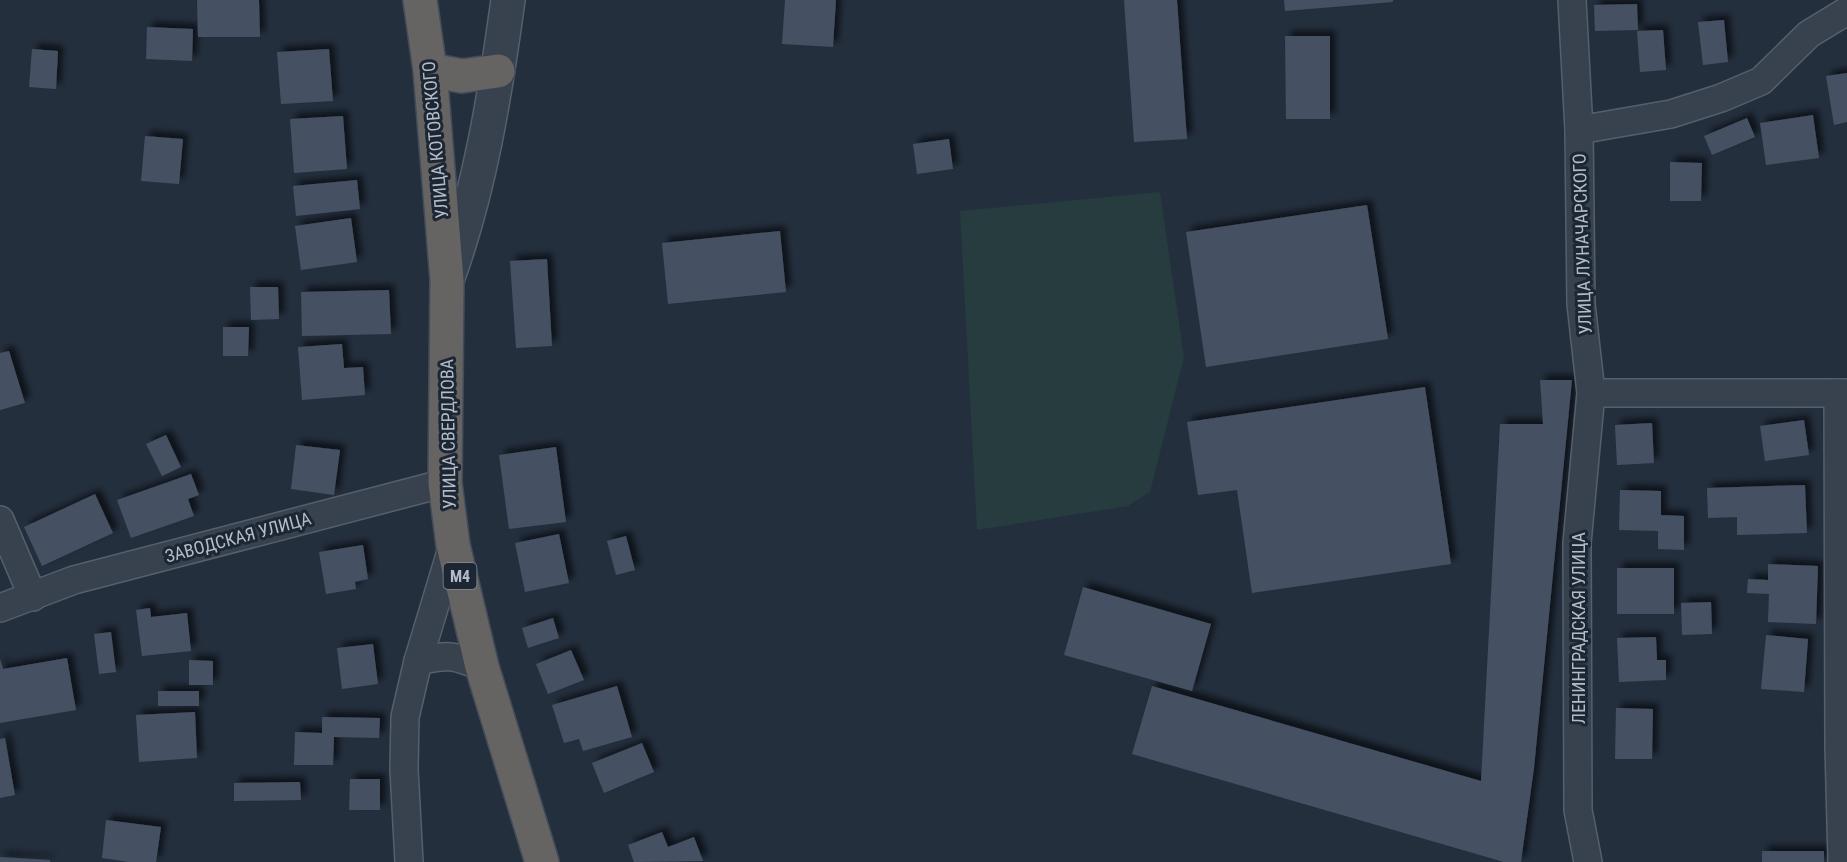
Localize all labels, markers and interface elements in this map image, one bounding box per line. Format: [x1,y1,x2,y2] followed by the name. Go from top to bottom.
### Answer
[418,60,452,220] street label: УЛИЦА КОТОВСКОГО
[1568,153,1596,335] street label: УЛИЦА ЛУНАЧАРСКОГО
[436,358,460,509] street label: УЛИЦА СВЕРДЛОВА
[163,507,314,567] street label: ЗАВОДСКАЯ УЛИЦА
[1568,531,1589,724] street label: ЛЕНИНГРАДСКАЯ УЛИЦА
[444,563,476,589] road number: M4

